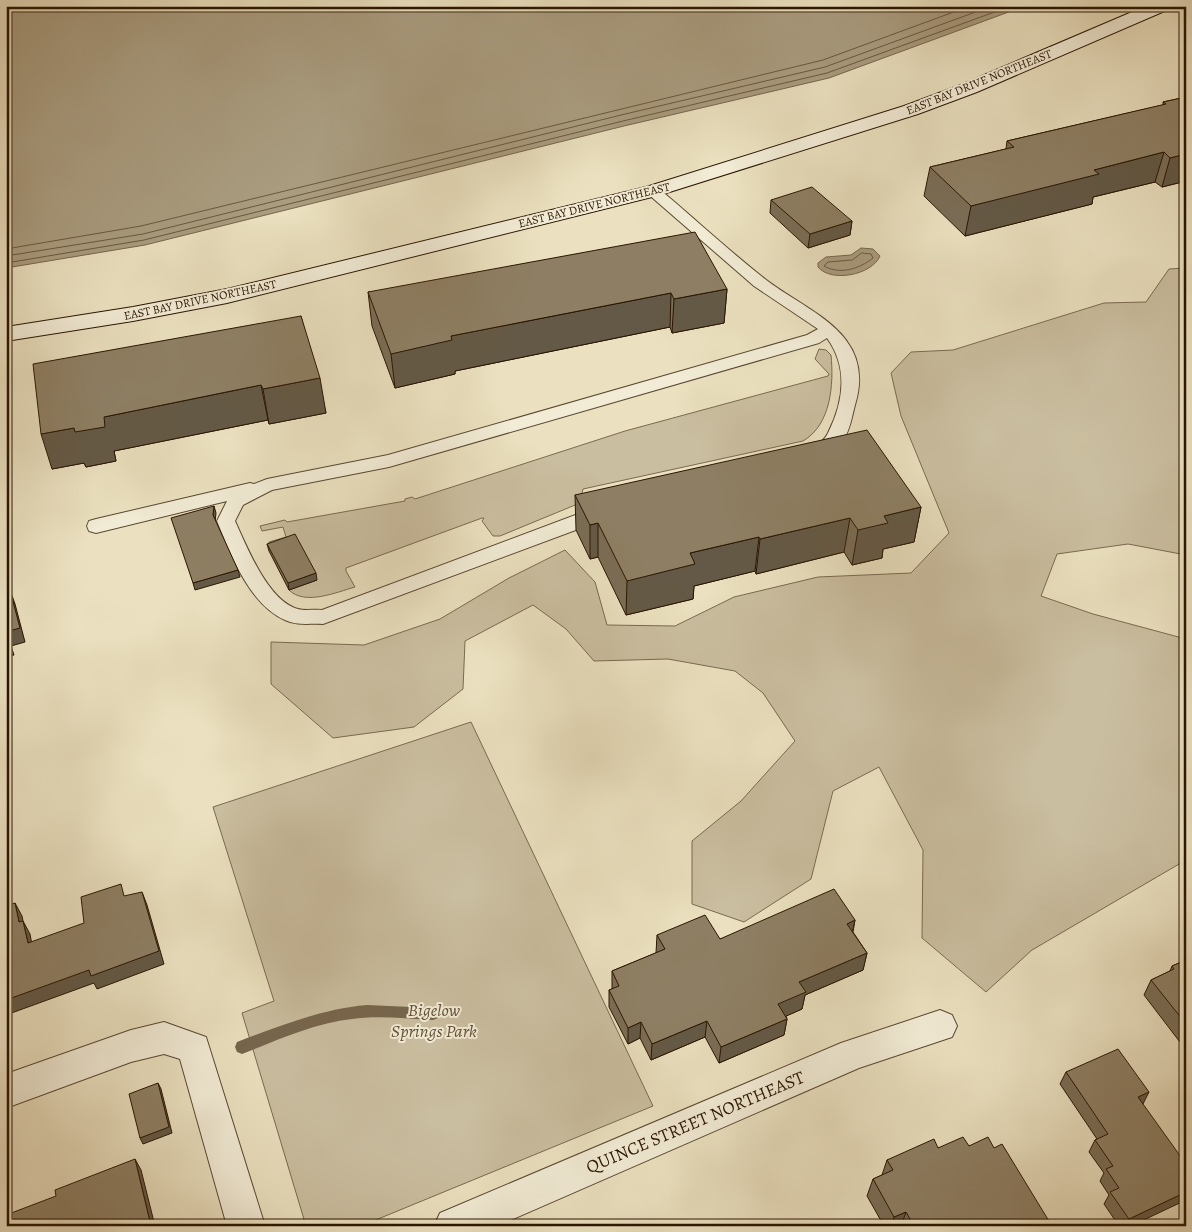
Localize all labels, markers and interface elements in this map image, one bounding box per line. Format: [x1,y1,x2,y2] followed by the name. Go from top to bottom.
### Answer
[904,45,1055,119] street label: EAST BAY DRIVE NORTHEAST
[517,178,672,232] street label: EAST BAY DRIVE NORTHEAST
[122,276,278,324] street label: EAST BAY DRIVE NORTHEAST
[391,998,477,1043] park label: Bigelow Springs Park
[582,1065,808,1179] street label: QUINCE STREET NORTHEAST

